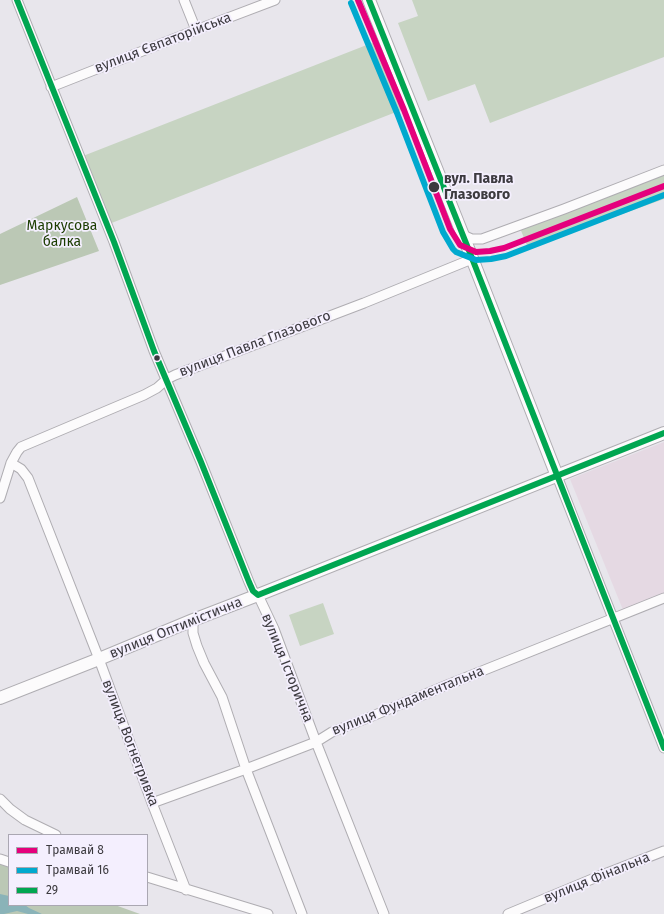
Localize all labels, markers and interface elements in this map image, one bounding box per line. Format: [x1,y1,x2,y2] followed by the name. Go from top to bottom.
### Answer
[92,9,234,77] street label: вулиця Євпаторійська
[444,171,513,204] place label: вул. Павла Глазового
[427,180,441,194] marker: вул. Павла Глазового
[27,218,97,250] park label: Маркусова балка
[177,307,333,381] street label: вулиця Павла Глазового
[152,353,162,363] unlabelled marker
[107,594,245,662] street label: вулиця Оптимістична
[258,611,316,725] street label: вулиця Історична
[330,663,486,739] street label: вулиця Фундаментальна
[98,677,162,809] street label: вулиця Вогнетривка
[8,834,148,906] legend
[46,843,104,857] text: Трамвай 8
[541,849,653,907] street label: вулиця Фінальна
[46,863,109,877] text: Трамвай 16
[46,883,58,897] text: 29

